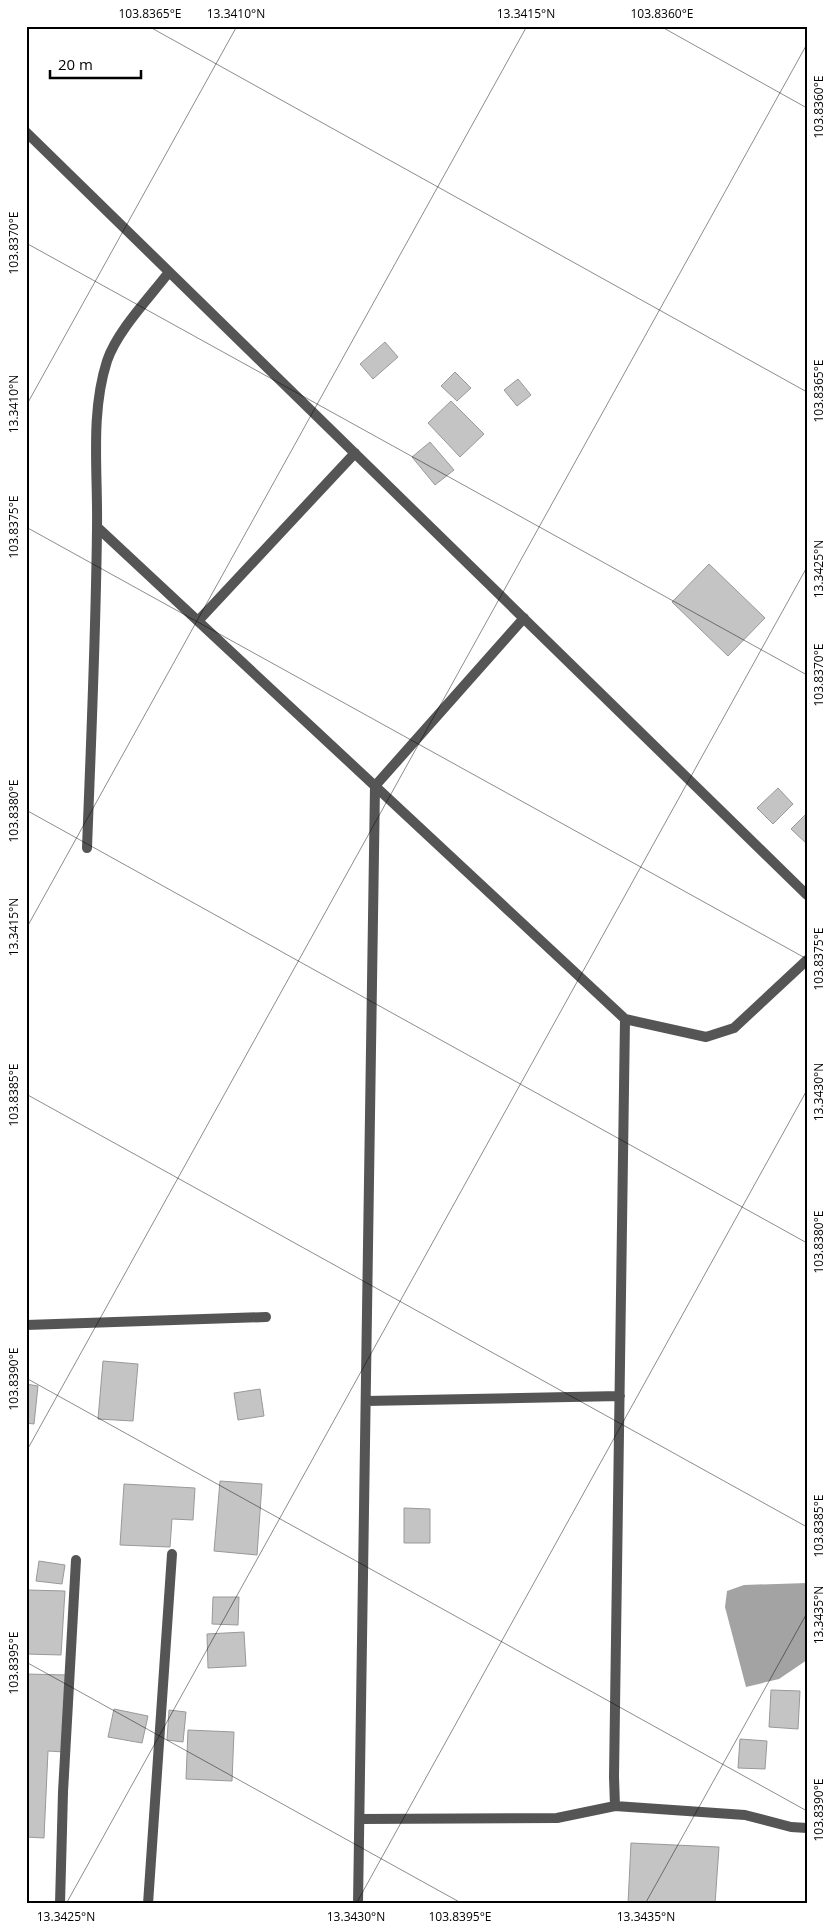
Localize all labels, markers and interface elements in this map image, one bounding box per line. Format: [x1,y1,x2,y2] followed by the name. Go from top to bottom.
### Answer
[119,5,182,22] text: 103.8365°E
[207,5,265,22] text: 13.3410°N
[497,5,555,22] text: 13.3415°N
[631,5,694,22] text: 103.8360°E
[50,48,141,80] scale bar
[58,54,93,74] text: 20 m
[810,76,827,139] text: 103.8360°E
[5,212,22,275] text: 103.8370°E
[810,360,827,423] text: 103.8365°E
[5,375,22,433] text: 13.3410°N
[5,496,22,559] text: 103.8375°E
[810,540,827,598] text: 13.3425°N
[810,644,827,707] text: 103.8370°E
[5,780,22,843] text: 103.8380°E
[5,898,22,956] text: 13.3415°N
[810,928,827,991] text: 103.8375°E
[810,1063,827,1121] text: 13.3430°N
[5,1064,22,1127] text: 103.8385°E
[810,1211,827,1274] text: 103.8380°E
[5,1348,22,1411] text: 103.8390°E
[810,1495,827,1558] text: 103.8385°E
[810,1586,827,1644] text: 13.3435°N
[5,1632,22,1695] text: 103.8395°E
[810,1779,827,1842] text: 103.8390°E
[37,1908,95,1925] text: 13.3425°N
[327,1908,385,1925] text: 13.3430°N
[429,1908,492,1925] text: 103.8395°E
[617,1908,675,1925] text: 13.3435°N

